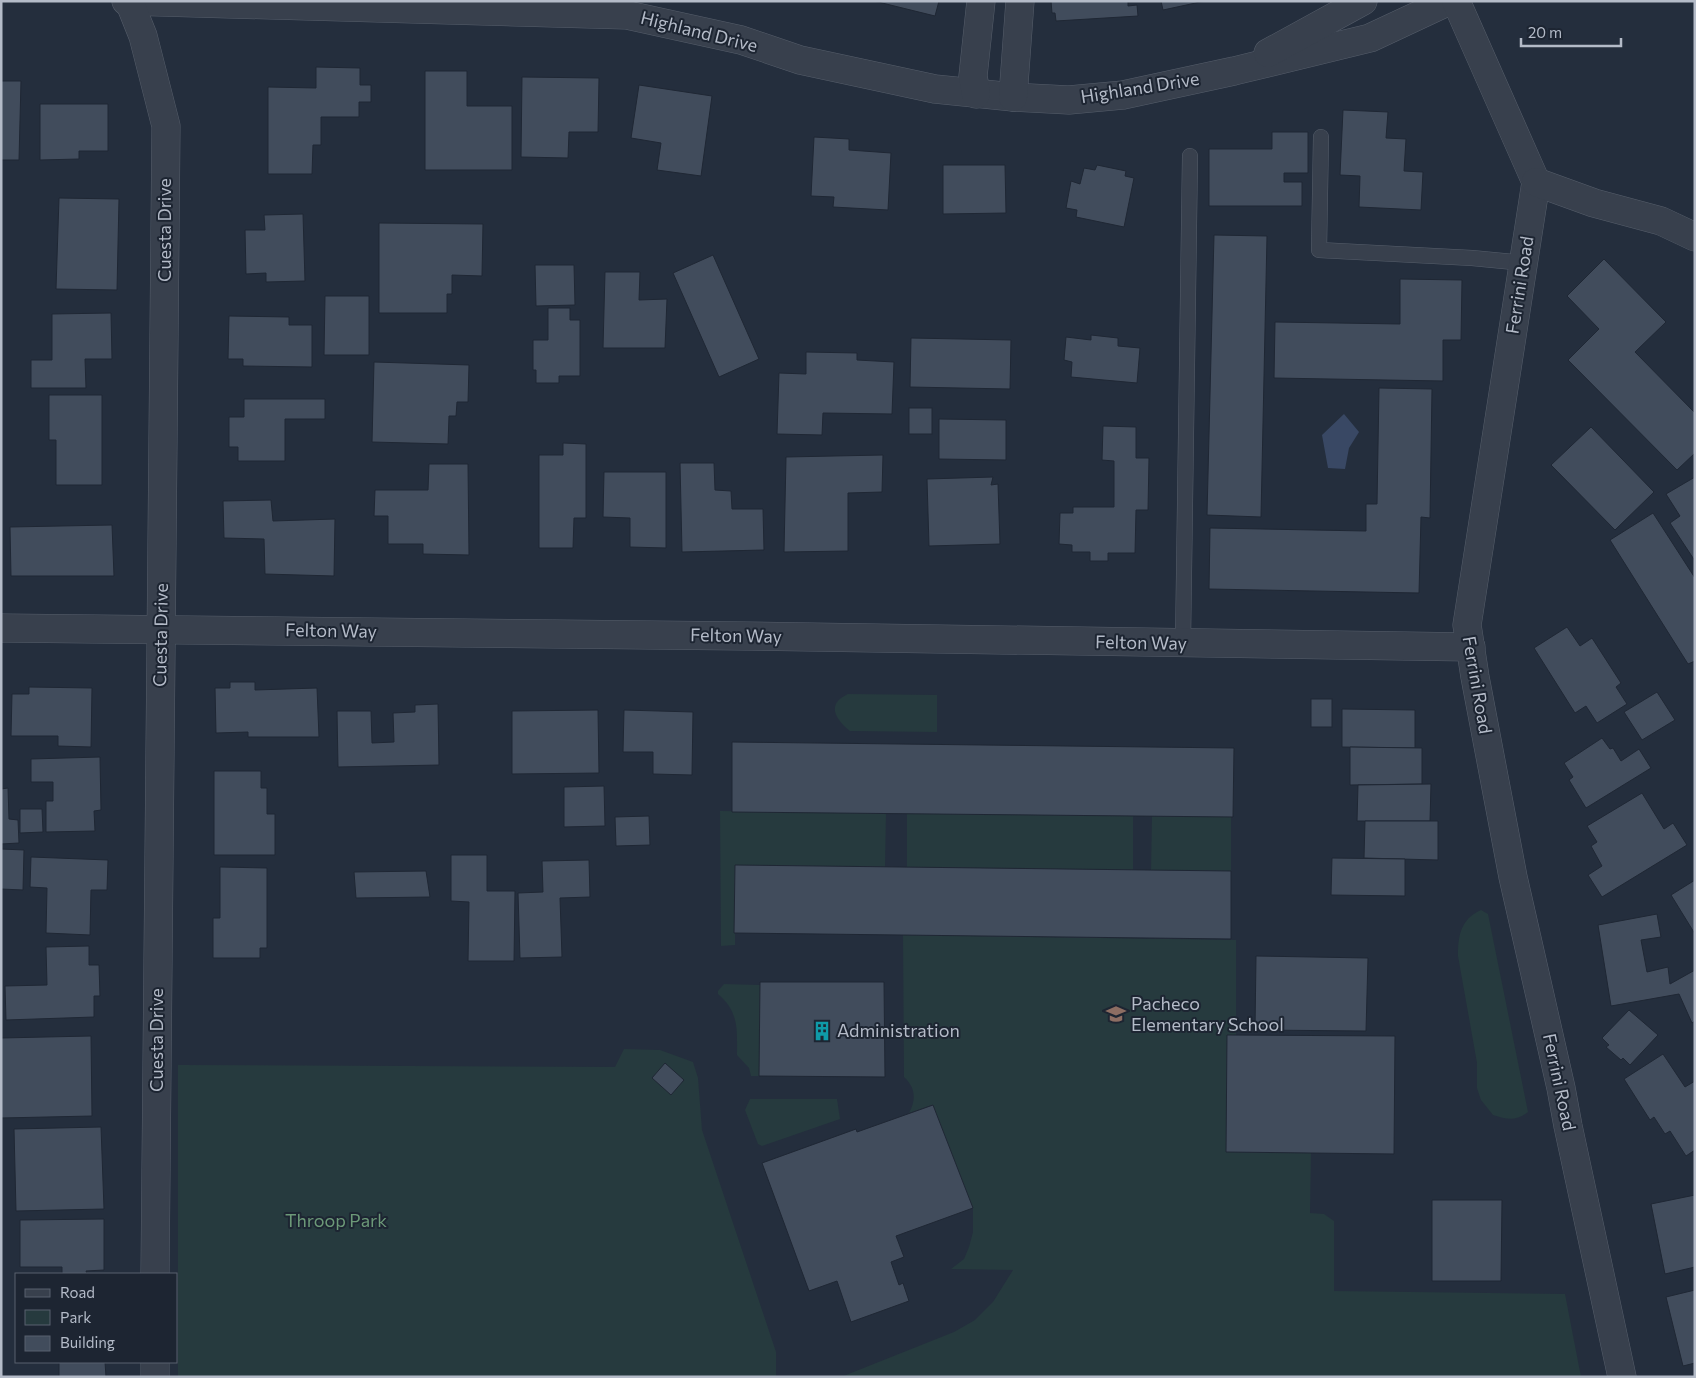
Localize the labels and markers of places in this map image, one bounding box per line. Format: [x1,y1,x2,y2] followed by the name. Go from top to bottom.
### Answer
[1131,992,1284,1035] place label: Pacheco Elementary School
[1105,1003,1127,1025] school or university icon: Pacheco Elementary School
[837,1019,960,1041] place label: Administration
[811,1020,833,1042] building icon: Administration

